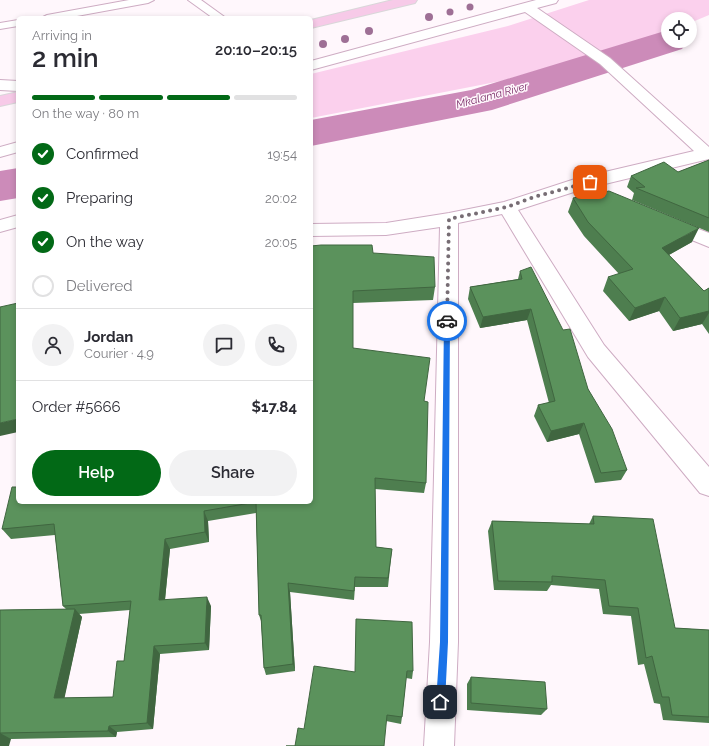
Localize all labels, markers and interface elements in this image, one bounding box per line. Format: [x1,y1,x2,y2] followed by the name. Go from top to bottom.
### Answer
[661,12,697,48] map controls
[661,12,697,48] button: locate
[32,28,92,43] text: Arriving in
[215,41,297,59] text: 20:10–20:15
[32,43,99,73] text: 2 min
[455,79,531,111] water label: Mkalama River
[32,106,139,121] text: On the way · 80 m
[32,143,54,165] icon: check
[66,145,139,163] text: Confirmed
[267,147,297,162] text: 19:54
[573,165,607,199] pin
[579,171,601,193] icon: bag
[32,187,54,209] icon: check
[66,189,133,207] text: Preparing
[265,191,297,206] text: 20:02
[32,231,54,253] icon: check
[66,233,144,251] text: On the way
[265,235,297,250] text: 20:05
[66,277,133,295] text: Delivered
[427,301,467,341] courier
[436,310,458,332] icon: car
[32,324,74,366] button: person
[203,324,245,366] button: chat
[255,324,297,366] button: phone
[84,328,133,346] text: Jordan
[84,346,154,361] text: Courier · 4.9
[32,398,121,416] text: Order #5666
[251,398,297,416] text: $17.84
[32,450,161,496] button: Help
[169,450,297,496] button: Share
[423,685,457,719] pin
[429,691,451,713] icon: home

